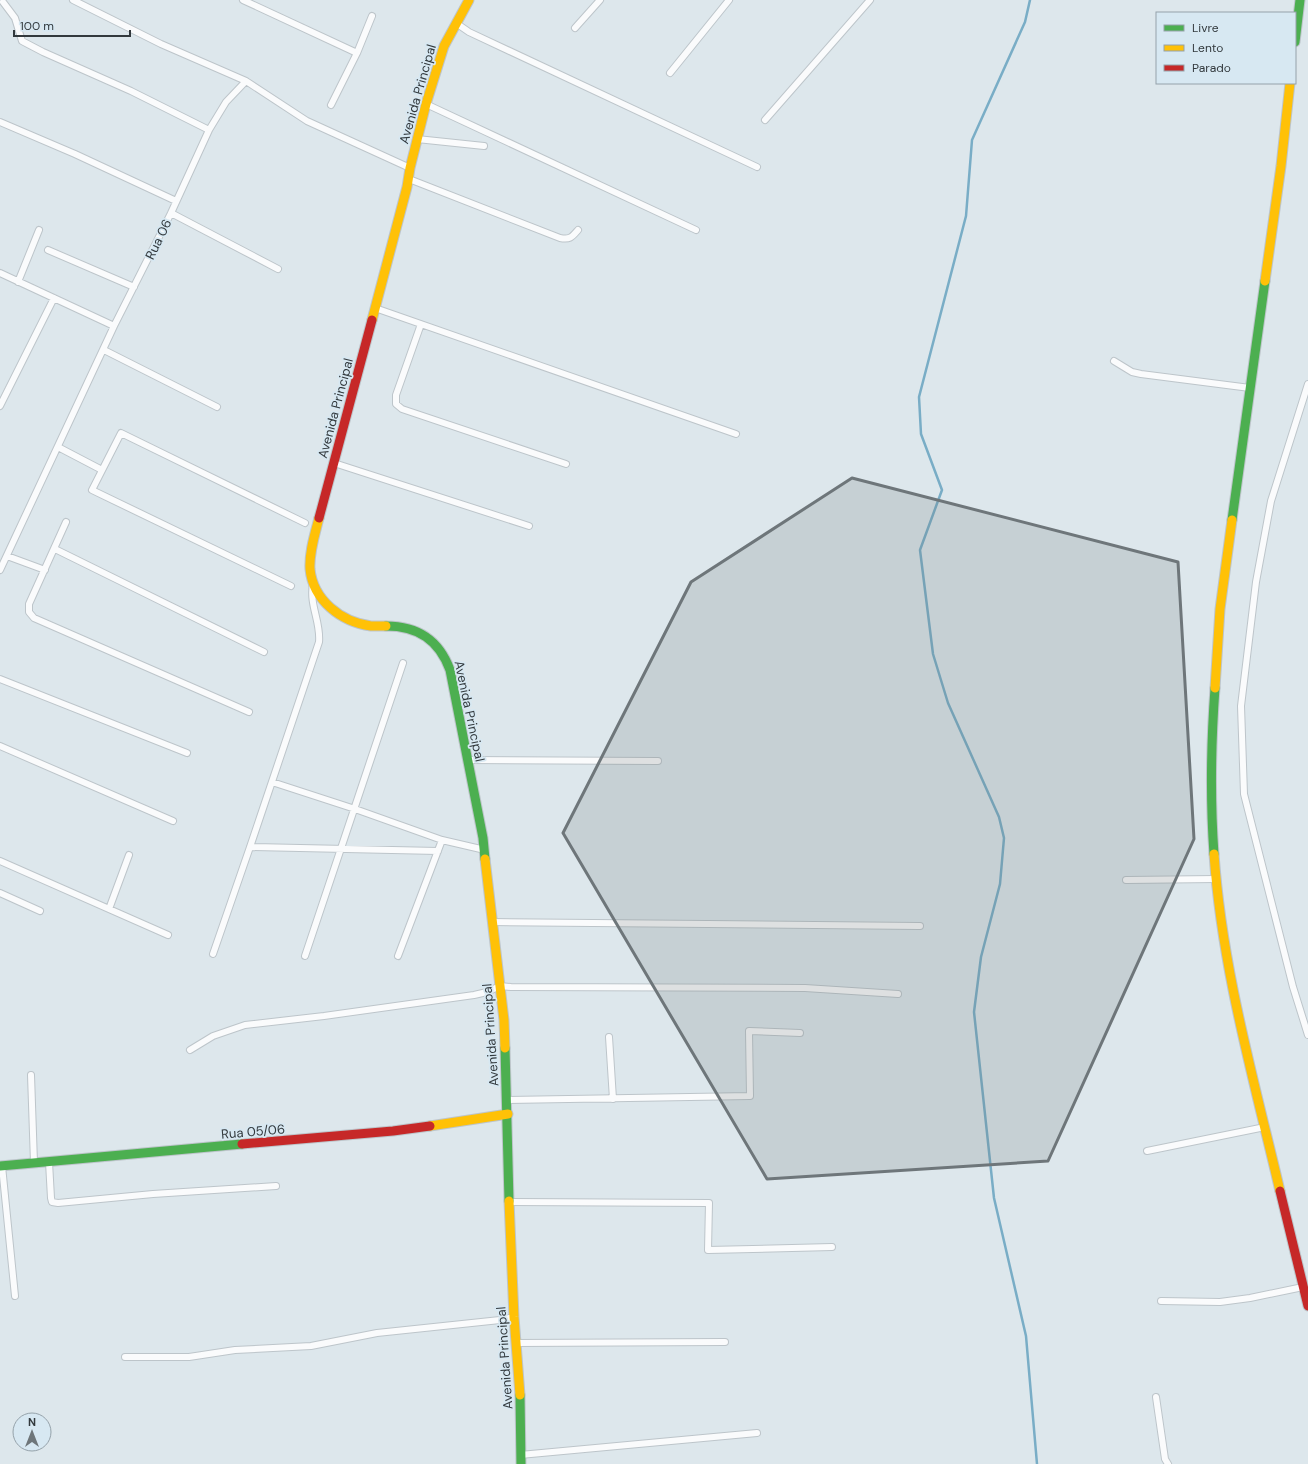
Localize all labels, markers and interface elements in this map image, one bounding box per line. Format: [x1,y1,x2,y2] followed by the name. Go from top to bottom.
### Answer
[14,12,130,38] scale bar
[1156,12,1296,84] legend
[20,18,54,34] text: 100 m
[1192,20,1219,36] text: Livre
[1192,40,1223,56] text: Lento
[395,42,440,146] street label: Avenida Principal
[1192,60,1231,76] text: Parado
[141,216,175,262] street label: Rua 06
[314,356,357,460] street label: Avenida Principal
[451,659,489,763] street label: Avenida Principal
[478,983,503,1087] street label: Avenida Principal
[220,1120,286,1143] street label: Rua 05/06
[492,1306,517,1410] street label: Avenida Principal
[12,1412,52,1452] north arrow
[28,1415,36,1429] text: N

